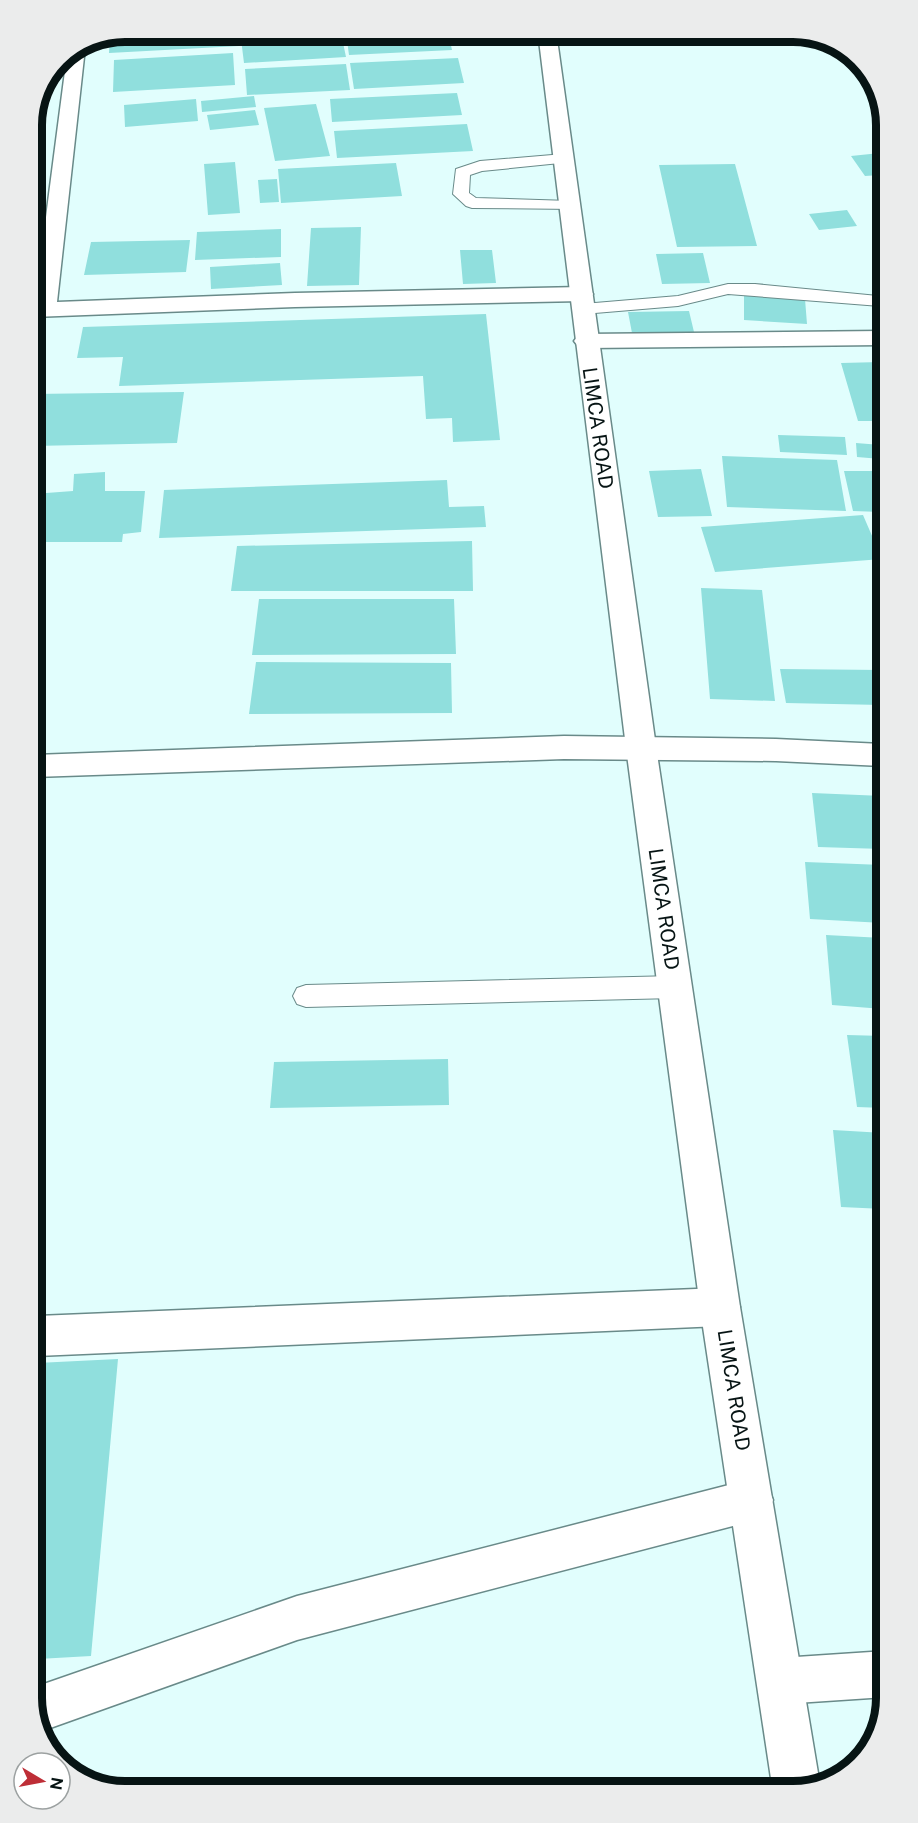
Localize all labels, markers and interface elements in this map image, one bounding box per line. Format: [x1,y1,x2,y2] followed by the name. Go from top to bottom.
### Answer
[578,365,618,491] street label: LIMCA ROAD
[644,846,684,972] street label: LIMCA ROAD
[713,1327,755,1453] street label: LIMCA ROAD
[12,1751,72,1811] north arrow
[46,1776,67,1791] text: N

